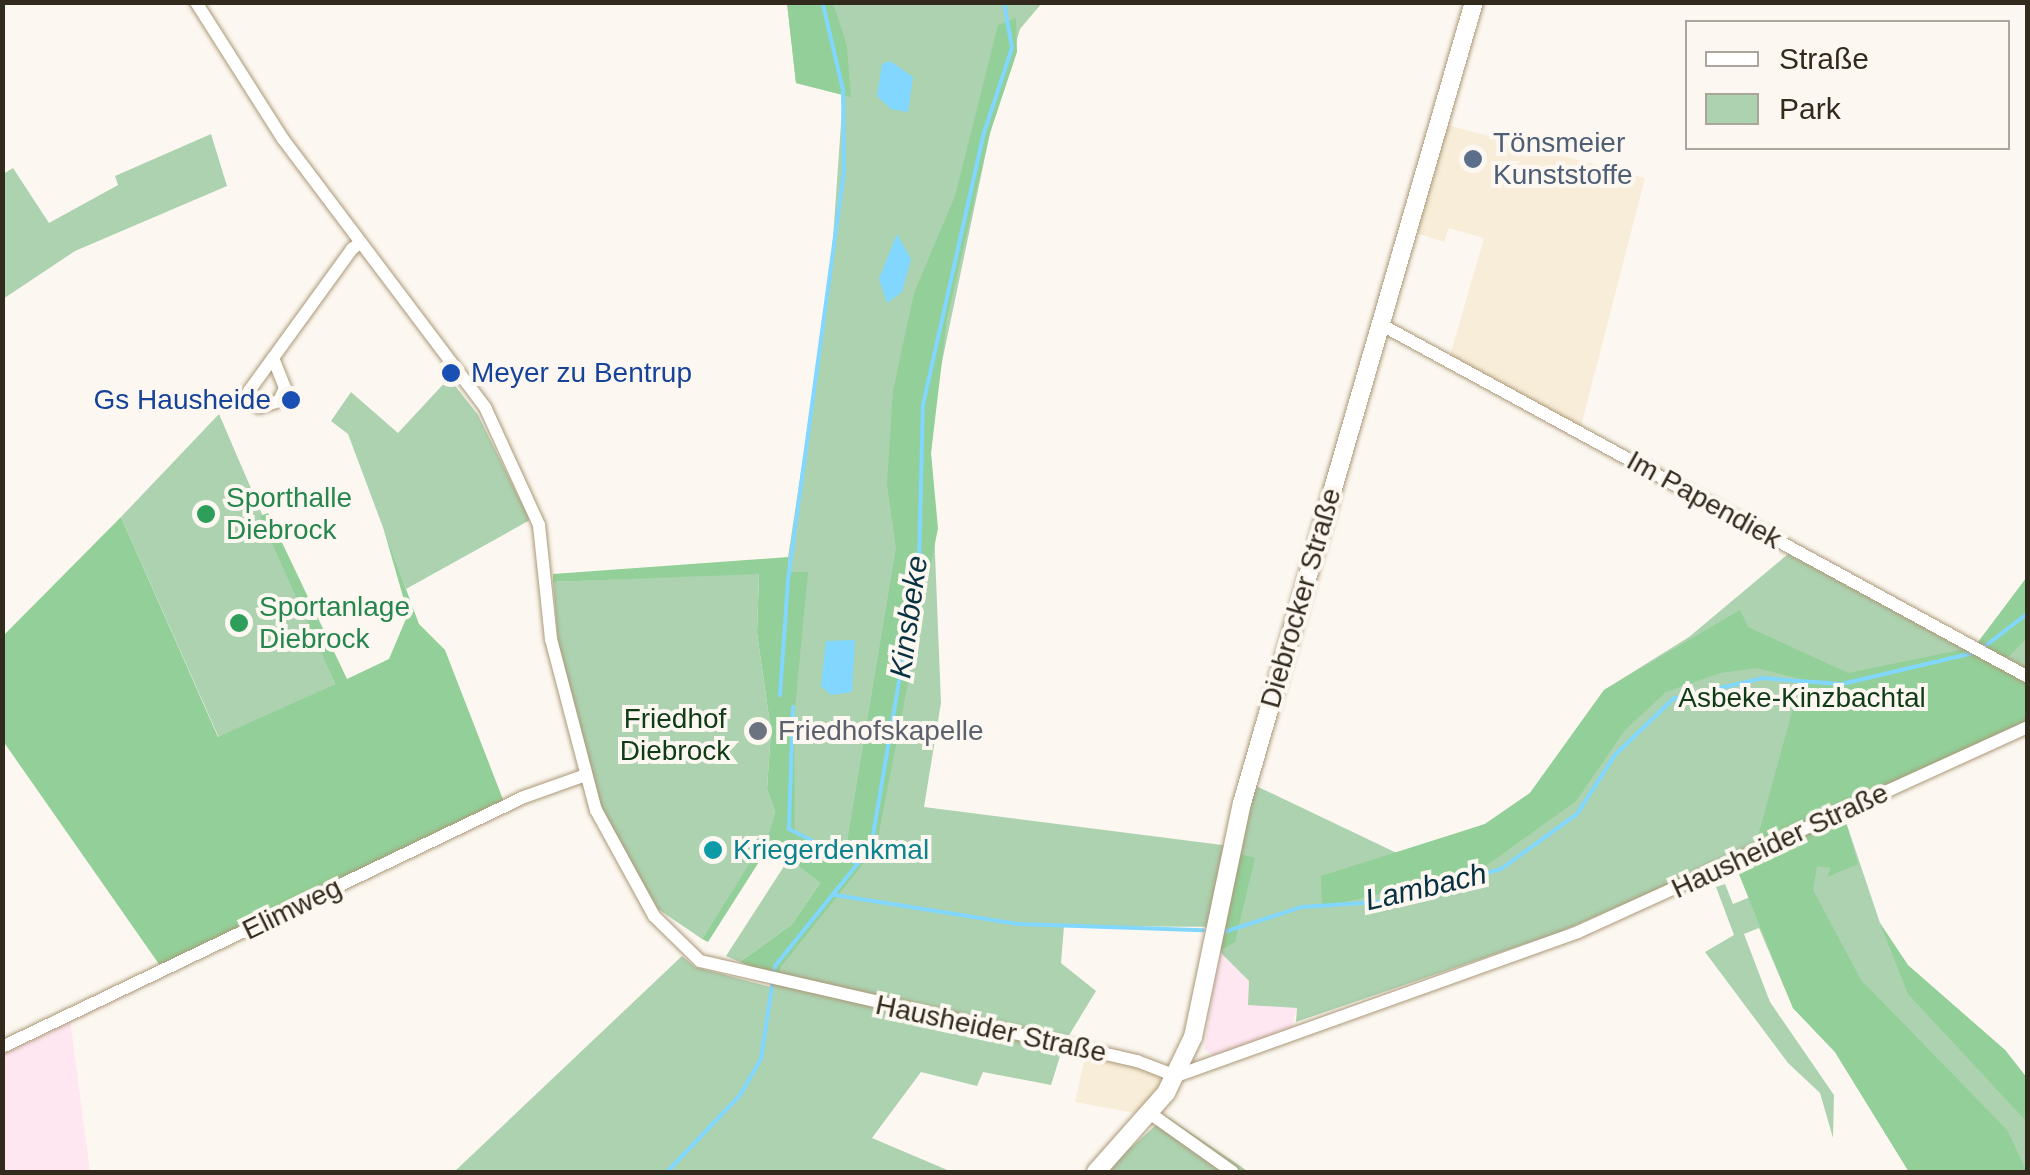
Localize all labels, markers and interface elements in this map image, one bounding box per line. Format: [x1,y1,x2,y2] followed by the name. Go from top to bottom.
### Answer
[1685,20,2010,150] legend
[1779,42,1869,75] text: Straße
[1779,92,1841,125] text: Park
[1493,126,1633,192] place label: Tönsmeier Kunststoffe
[1462,148,1484,170] marker: Tönsmeier Kunststoffe
[471,356,692,390] place label: Meyer zu Bentrup
[440,362,462,384] marker: Meyer zu Bentrup
[94,383,271,417] place label: Gs Hausheide
[280,389,302,411] marker: Gs Hausheide
[1621,444,1787,556] street label: Im Papendiek
[226,481,352,547] place label: Sporthalle Diebrock
[1254,484,1348,712] street label: Diebrocker Straße
[195,503,217,525] marker: Sporthalle Diebrock
[883,553,935,681] water label: Kinsbeke
[259,590,410,656] place label: Sportanlage Diebrock
[228,612,250,634] marker: Sportanlage Diebrock
[1678,681,1926,715] park label: Asbeke-Kinzbachtal
[620,702,730,768] park label: Friedhof Diebrock
[778,714,983,748] place label: Friedhofskapelle
[747,720,769,742] marker: Friedhofskapelle
[1666,776,1894,906] street label: Hausheider Straße
[733,833,929,867] place label: Kriegerdenkmal
[702,839,724,861] marker: Kriegerdenkmal
[1362,856,1490,918] water label: Lambach
[237,871,347,947] street label: Elimweg
[873,988,1109,1070] street label: Hausheider Straße

